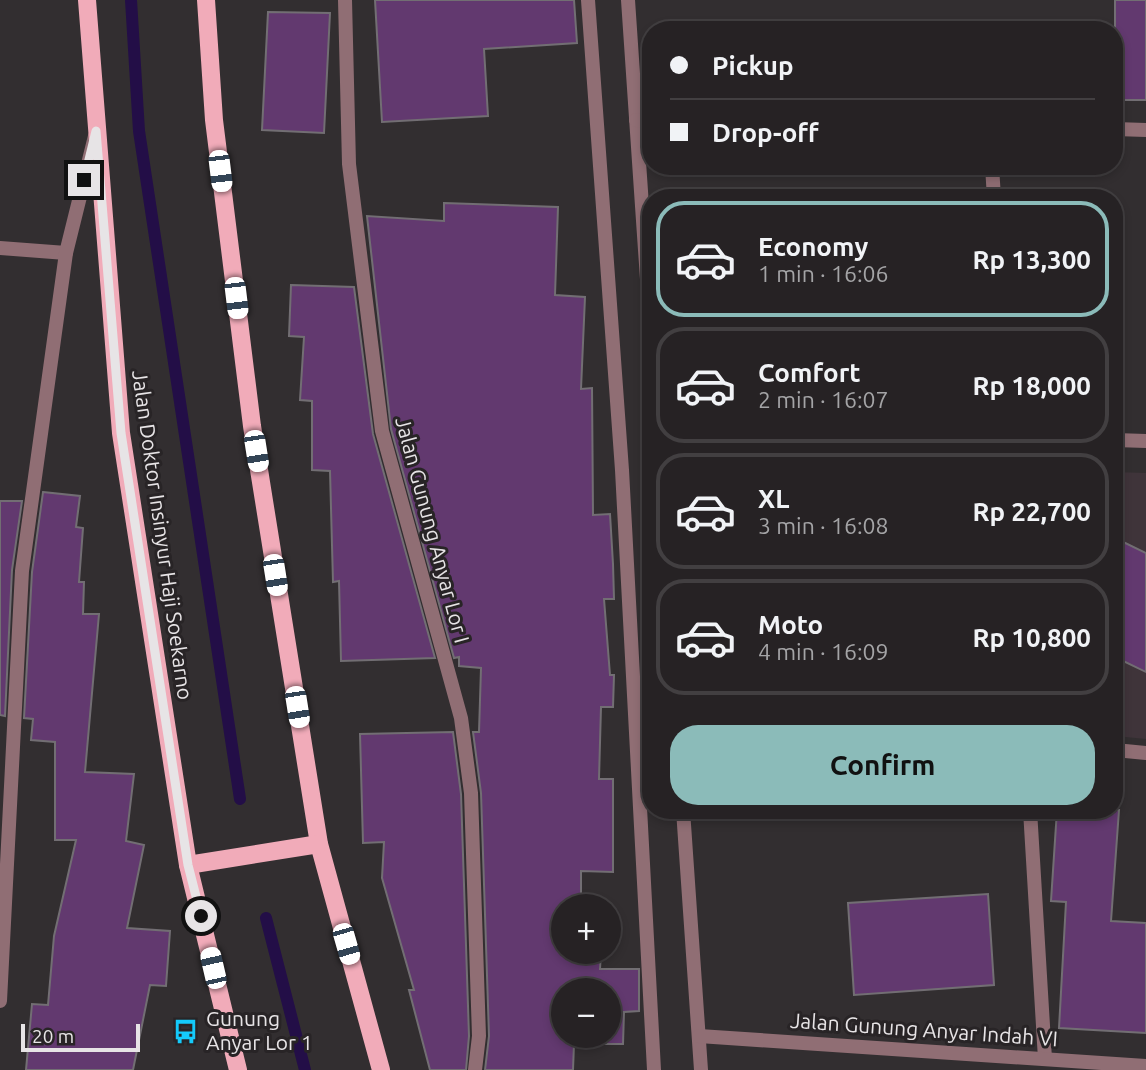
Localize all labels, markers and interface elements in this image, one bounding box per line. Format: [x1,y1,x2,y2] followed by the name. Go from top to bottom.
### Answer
[712,51,794,80] text: Pickup
[712,118,819,147] text: Drop-off
[208,149,233,193] car
[68,164,100,196] route end
[674,228,737,291] icon: car
[758,232,868,261] text: Economy
[972,245,1091,274] text: Rp 13,300
[758,261,889,286] text: 1 min · 16:06
[224,276,249,320] car
[674,354,737,417] icon: car
[758,358,861,387] text: Comfort
[128,369,198,701] street label: Jalan Doktor Insinyur Haji Soekarno
[972,371,1091,400] text: Rp 18,000
[758,387,889,412] text: 2 min · 16:07
[391,414,475,646] street label: Jalan Gunung Anyar Lor I
[243,429,270,473] car
[674,480,737,543] icon: car
[758,484,789,513] text: XL
[972,497,1091,526] text: Rp 22,700
[758,513,889,538] text: 3 min · 16:08
[262,553,289,597] car
[674,606,737,669] icon: car
[758,610,823,639] text: Moto
[972,623,1091,652] text: Rp 10,800
[758,639,889,664] text: 4 min · 16:09
[284,685,311,729] car
[670,725,1095,805] button: Confirm
[551,894,621,1048] map controls
[551,894,621,964] button: +
[185,900,217,932] route start
[331,921,362,967] car
[199,945,228,991] car
[551,978,621,1048] button: −
[206,1006,313,1054] place label: Gunung Anyar Lor 1
[789,1008,1059,1050] street label: Jalan Gunung Anyar Indah VI
[172,1017,200,1045] bus stop icon: Gunung Anyar Lor 1
[21,1021,140,1053] scale bar
[32,1025,74,1047] text: 20 m

